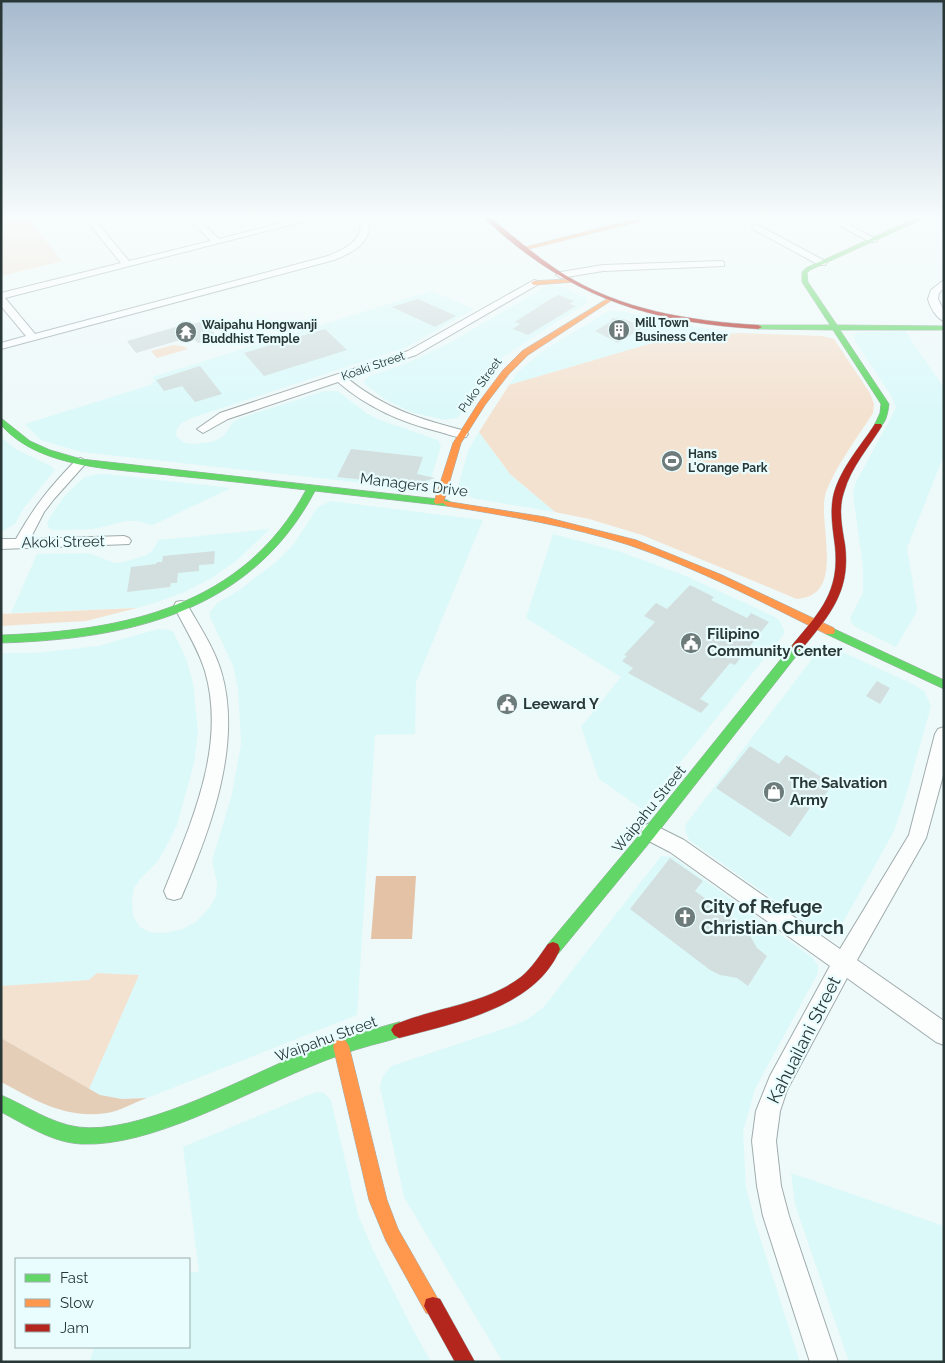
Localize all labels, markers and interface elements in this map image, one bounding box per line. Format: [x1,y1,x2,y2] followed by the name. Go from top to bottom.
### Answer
[635,316,728,344] place label: Mill Town Business Center
[202,318,317,346] place label: Waipahu Hongwanji Buddhist Temple
[607,318,631,342] building icon: Mill Town Business Center
[174,320,198,344] temple icon: Waipahu Hongwanji Buddhist Temple
[339,349,407,383] street label: Koaki Street
[455,355,505,415] street label: Puko Street
[688,447,768,475] place label: Hans L'Orange Park
[660,449,684,473] sports icon: Hans L'Orange Park
[359,469,469,501] street label: Managers Drive
[21,532,105,552] street label: Akoki Street
[707,625,843,660] place label: Filipino Community Center
[679,631,703,655] public building icon: Filipino Community Center
[495,692,519,716] public building icon: Leeward Y
[523,695,599,713] place label: Leeward Y
[608,762,690,856] street label: Waipahu Street
[790,774,887,809] place label: The Salvation Army
[762,780,786,804] shop icon: The Salvation Army
[701,896,844,938] place label: City of Refuge Christian Church
[673,905,697,929] church icon: City of Refuge Christian Church
[762,973,845,1107] street label: Kahuailani Street
[273,1012,379,1066] street label: Waipahu Street
[15,1258,190,1348] legend
[60,1269,88,1287] text: Fast
[60,1294,94,1312] text: Slow
[60,1319,89,1337] text: Jam

